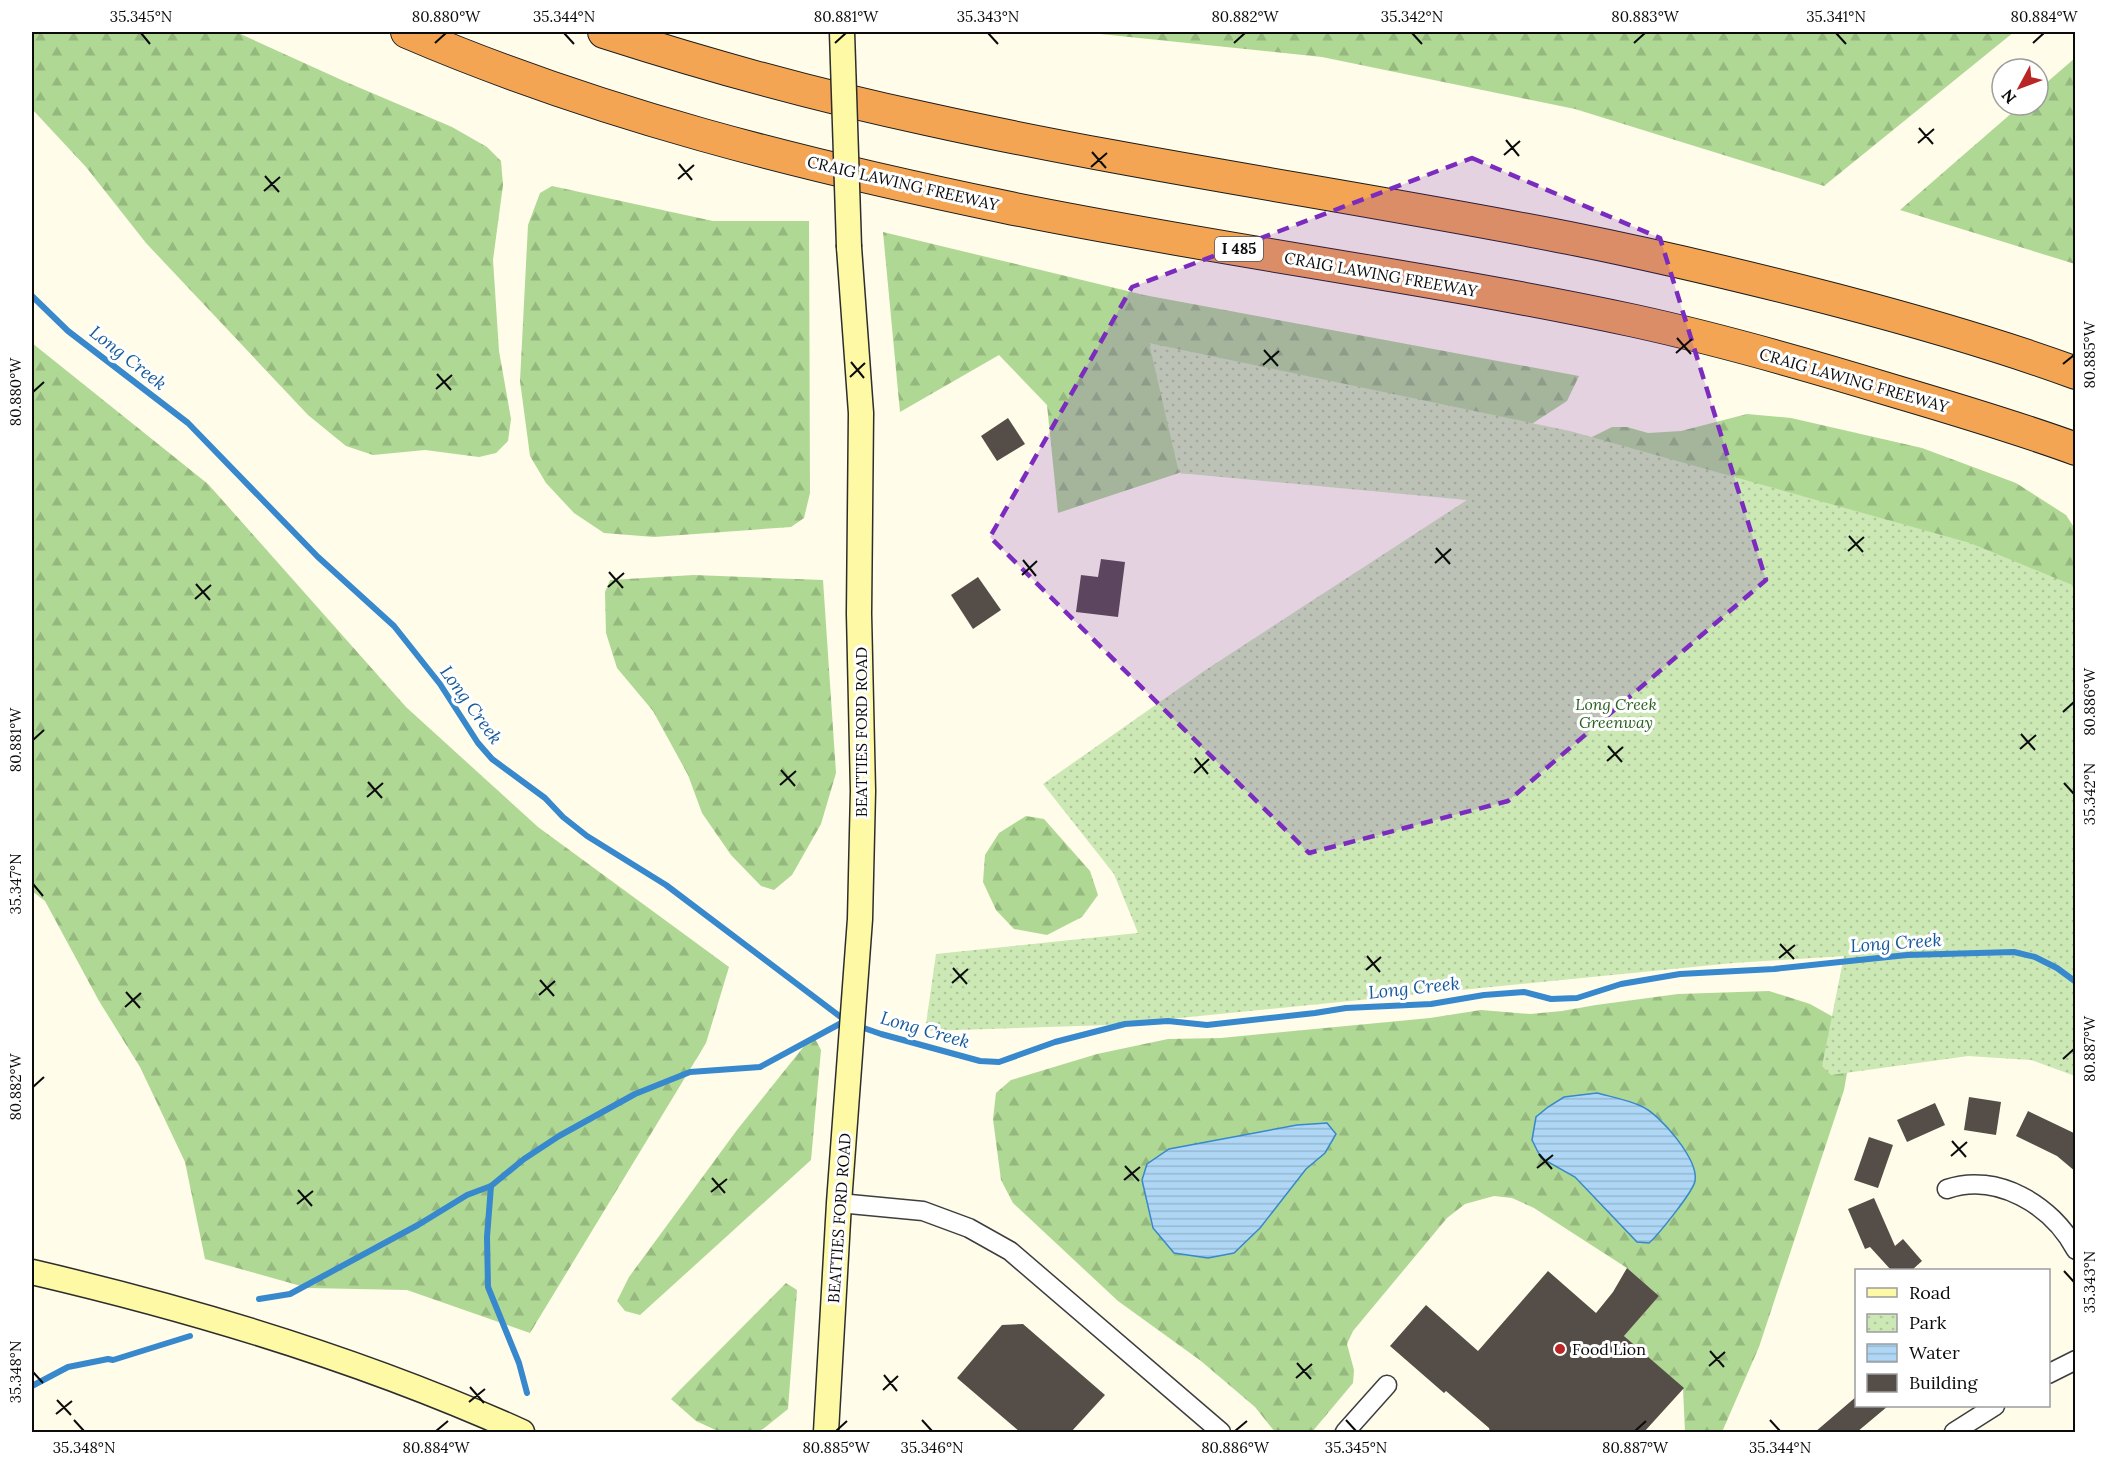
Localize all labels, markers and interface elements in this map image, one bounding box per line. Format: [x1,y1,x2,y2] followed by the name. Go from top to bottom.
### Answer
[110,7,172,26] text: 35.345°N
[412,7,481,26] text: 80.880°W
[533,7,595,26] text: 35.344°N
[814,7,879,26] text: 80.881°W
[957,7,1019,26] text: 35.343°N
[1211,7,1280,26] text: 80.882°W
[1381,7,1443,26] text: 35.342°N
[1611,7,1680,26] text: 80.883°W
[1806,7,1866,26] text: 35.341°N
[2011,7,2079,26] text: 80.884°W
[1990,57,2050,117] north arrow
[1997,86,2020,108] text: N
[805,151,1001,215] street label: CRAIG LAWING FREEWAY
[1215,237,1263,261] road number: I 485
[1283,247,1480,301] street label: CRAIG LAWING FREEWAY
[85,320,172,395] water label: Long Creek
[2080,320,2099,389] text: 80.885°W
[1757,343,1952,417] street label: CRAIG LAWING FREEWAY
[6,357,25,426] text: 80.880°W
[851,647,871,817] street label: BEATTIES FORD ROAD
[435,661,508,749] water label: Long Creek
[2080,667,2099,736] text: 80.886°W
[1575,694,1657,732] park label: Long Creek Greenway
[6,707,25,772] text: 80.881°W
[2080,763,2099,825] text: 35.342°N
[6,853,25,915] text: 35.347°N
[1849,928,1943,957] water label: Long Creek
[1367,971,1461,1004] water label: Long Creek
[878,1006,972,1053] water label: Long Creek
[2080,1015,2099,1082] text: 80.887°W
[6,1052,25,1121] text: 80.882°W
[823,1132,855,1304] street label: BEATTIES FORD ROAD
[2080,1251,2099,1313] text: 35.343°N
[1855,1269,2050,1407] legend
[1909,1281,1951,1304] text: Road
[1909,1311,1947,1334] text: Park
[1572,1339,1646,1359] place label: Food Lion
[6,1341,25,1403] text: 35.348°N
[1909,1341,1960,1364] text: Water
[1553,1342,1567,1356] marker: Food Lion
[1909,1371,1979,1394] text: Building
[53,1438,115,1457] text: 35.348°N
[403,1438,471,1457] text: 80.884°W
[802,1438,871,1457] text: 80.885°W
[901,1438,963,1457] text: 35.346°N
[1201,1438,1270,1457] text: 80.886°W
[1325,1438,1387,1457] text: 35.345°N
[1602,1438,1669,1457] text: 80.887°W
[1749,1438,1811,1457] text: 35.344°N

